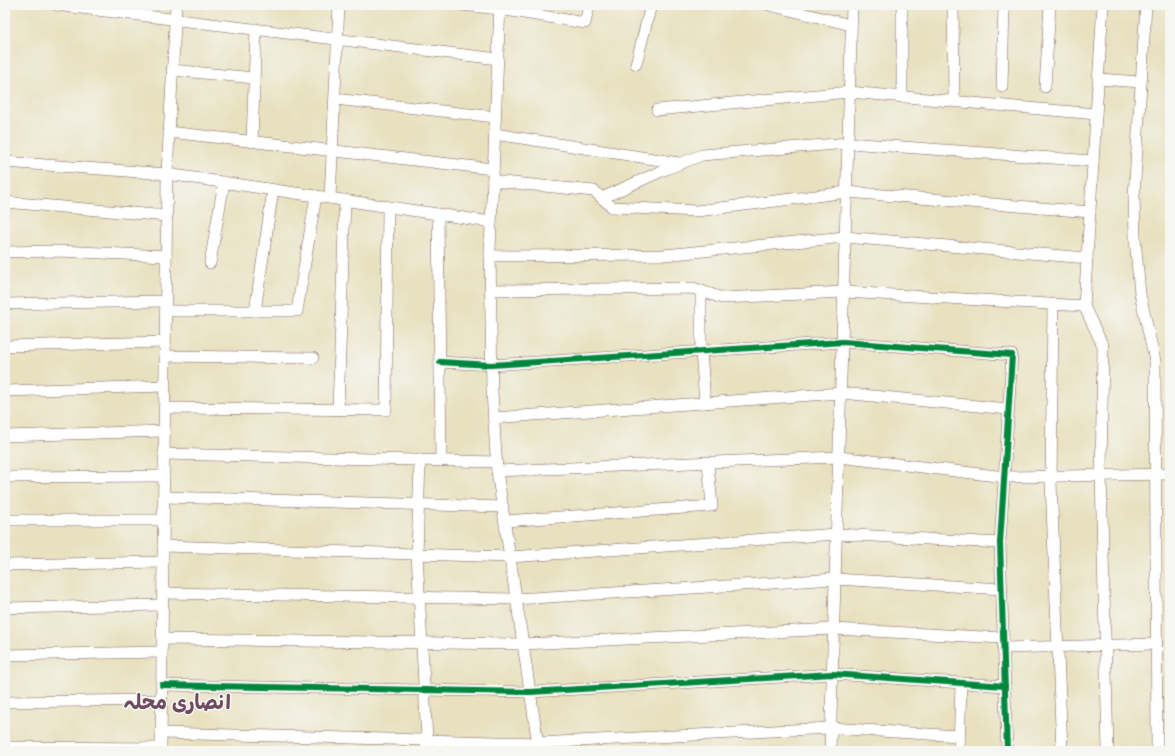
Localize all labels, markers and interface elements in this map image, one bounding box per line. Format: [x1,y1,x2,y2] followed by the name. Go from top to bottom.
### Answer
[123,690,231,719] district label: انصاری محلہ

